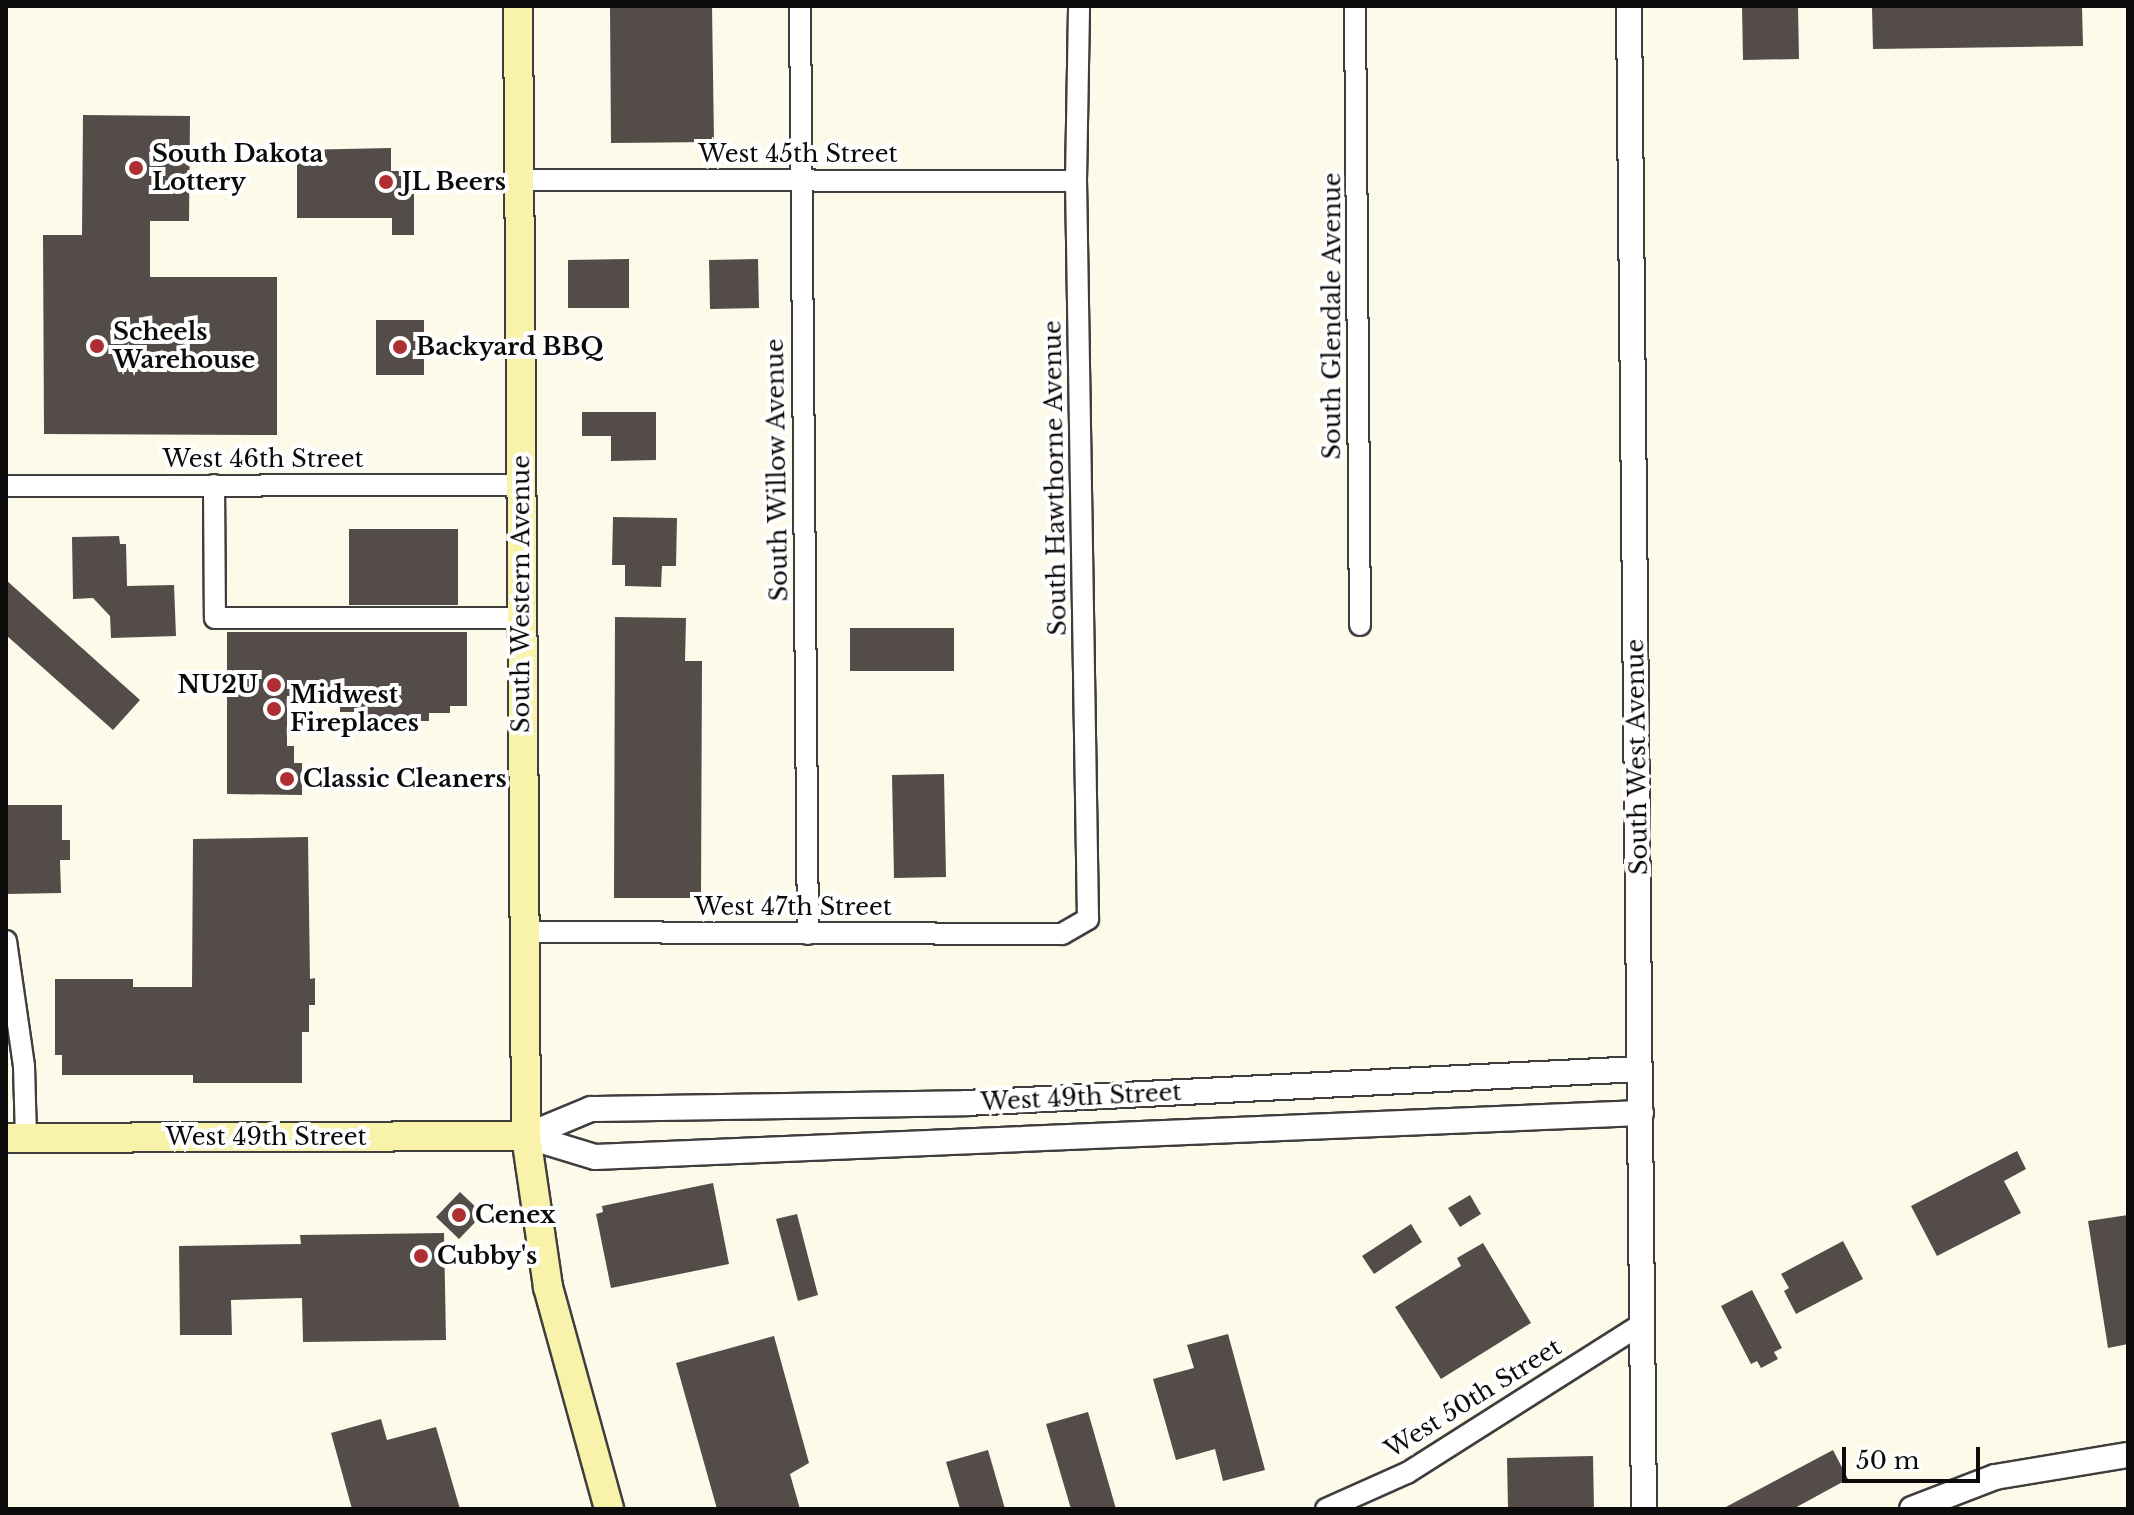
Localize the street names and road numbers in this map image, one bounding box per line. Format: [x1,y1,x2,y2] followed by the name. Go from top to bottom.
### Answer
[698,140,898,168] street label: West 45th Street
[1318,172,1346,460] street label: South Glendale Avenue
[1038,320,1072,636] street label: South Hawthorne Avenue
[760,337,794,603] street label: South Willow Avenue
[162,445,364,473] street label: West 46th Street
[507,454,535,734] street label: South Western Avenue
[1621,638,1653,876] street label: South West Avenue
[694,893,892,921] street label: West 47th Street
[980,1077,1182,1117] street label: West 49th Street
[165,1123,367,1151] street label: West 49th Street
[1380,1332,1566,1464] street label: West 50th Street

